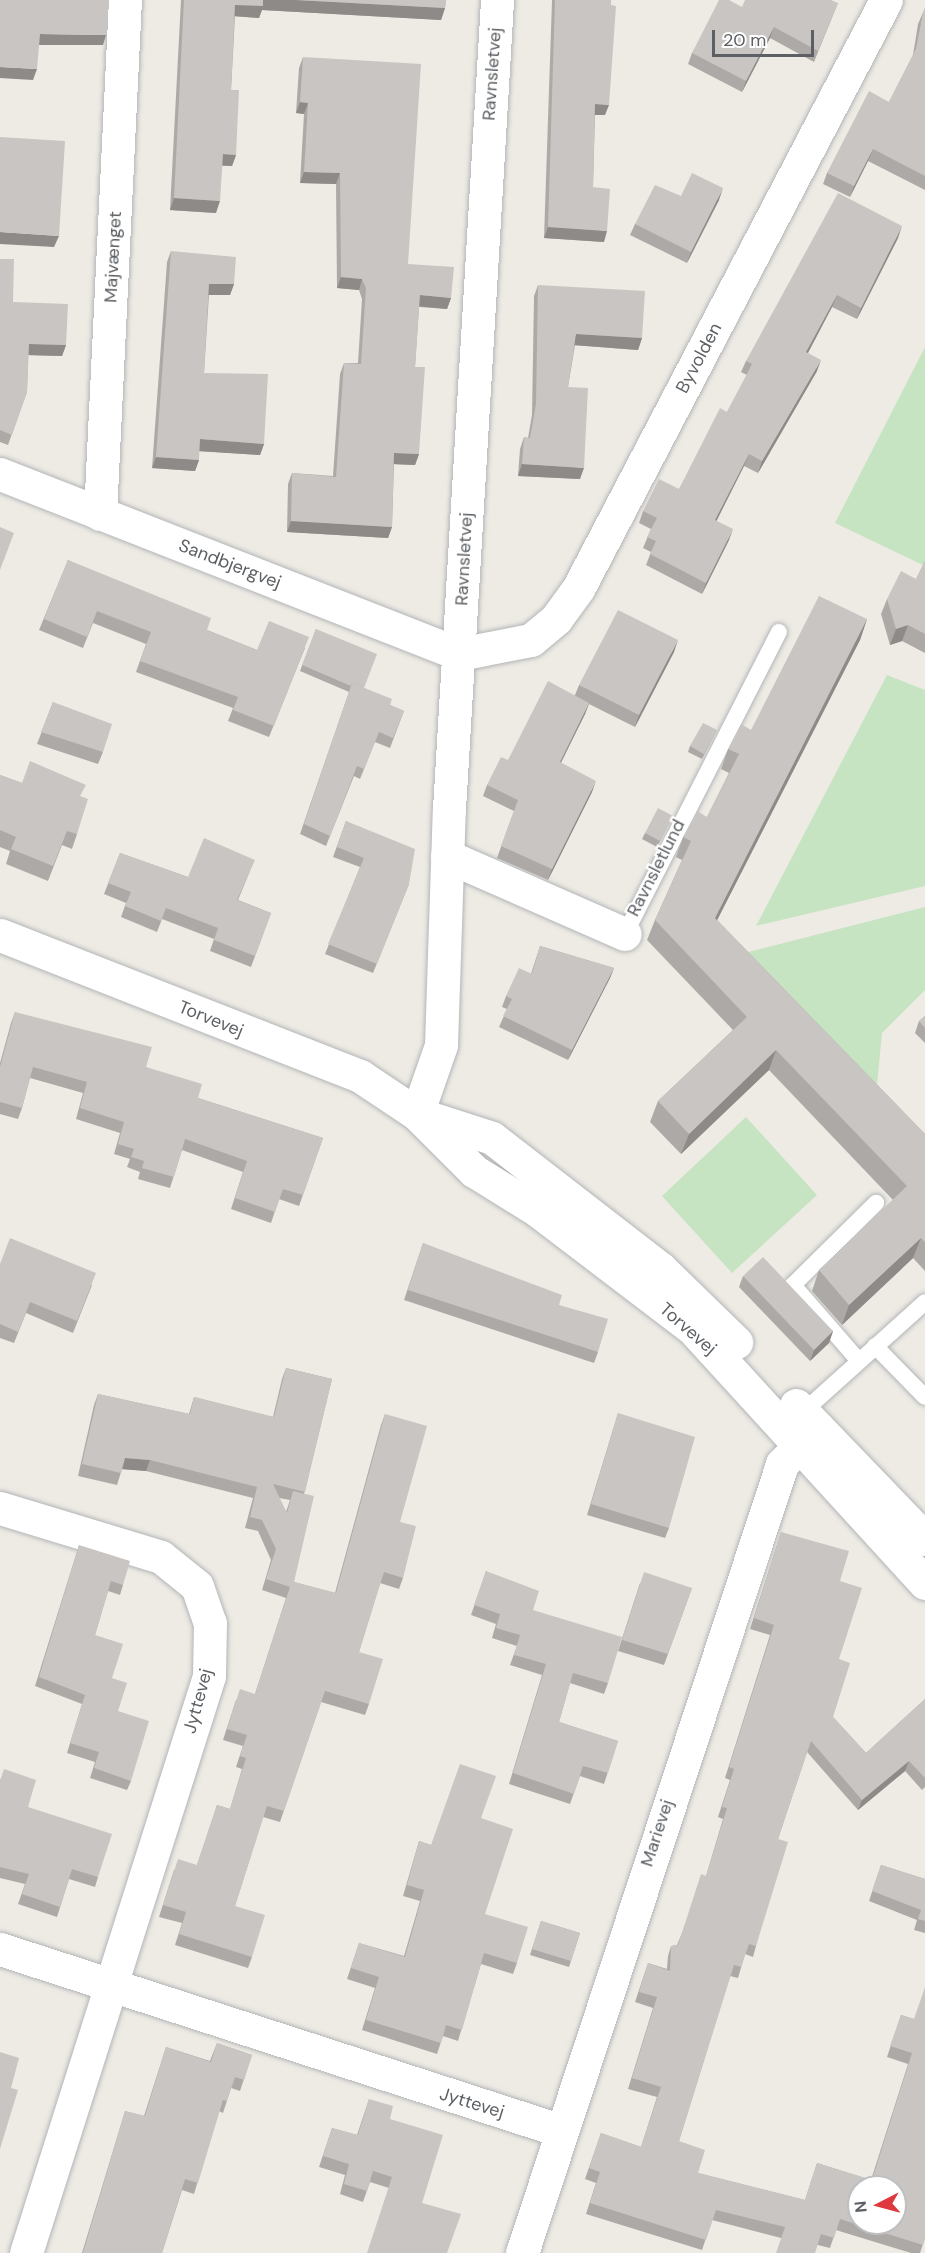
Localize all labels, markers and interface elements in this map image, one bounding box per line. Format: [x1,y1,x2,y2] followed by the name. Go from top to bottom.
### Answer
[715,18,817,56] scale bar
[478,27,506,121] street label: Ravnsletvej
[723,28,766,52] text: 20 m
[100,211,126,303] street label: Majvænget
[672,319,726,397] street label: Byvolden
[451,512,477,606] street label: Ravnsletvej
[176,535,284,593] street label: Sandbjergvej
[622,816,690,920] street label: Ravnsletlund
[175,996,247,1042] street label: Torvevej
[655,1298,721,1360] street label: Torvevej
[179,1666,217,1736] street label: Jyttevej
[636,1797,678,1869] street label: Marievej
[437,2083,507,2123] street label: Jyttevej
[847,2175,907,2235] north arrow
[850,2200,872,2214] text: N

